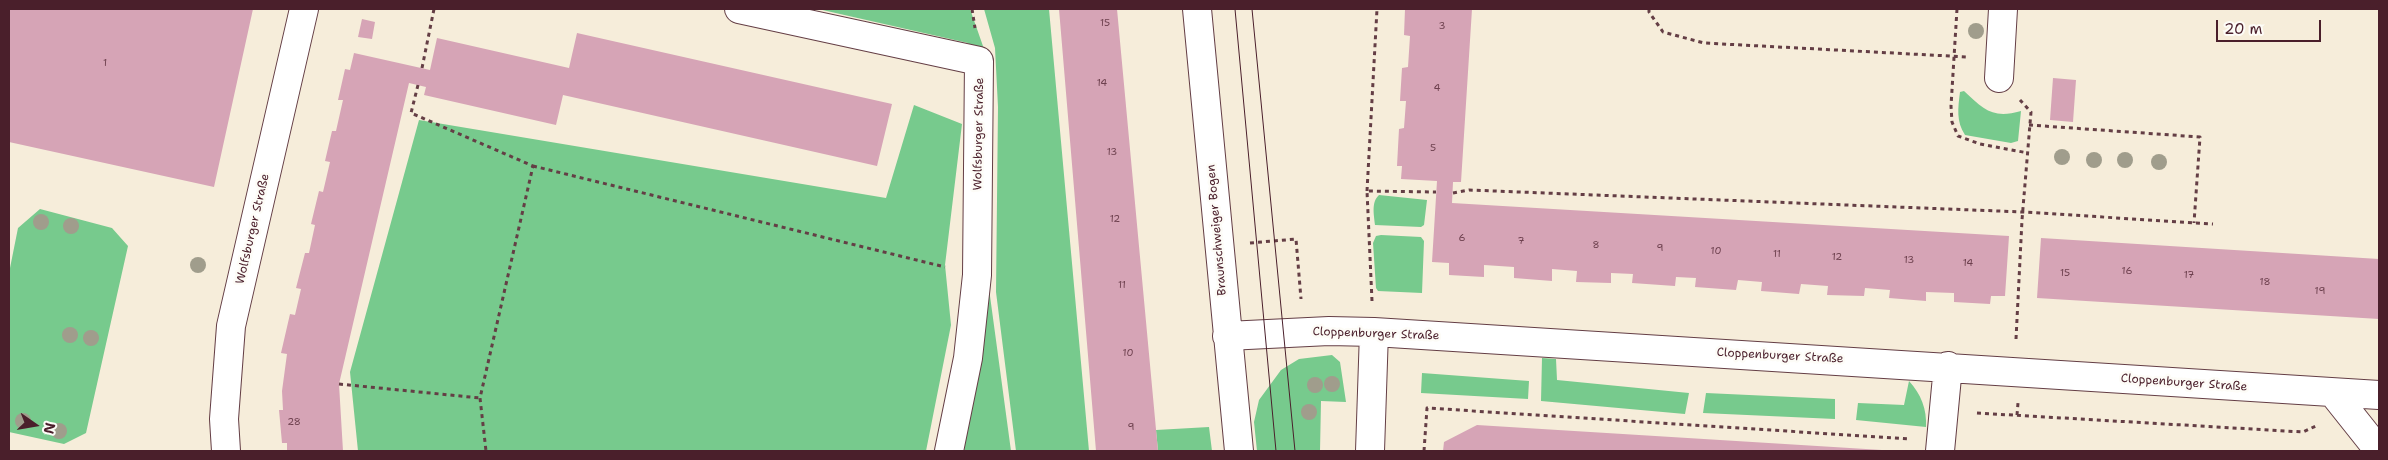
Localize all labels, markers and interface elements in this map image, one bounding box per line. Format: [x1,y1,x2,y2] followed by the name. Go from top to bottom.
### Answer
[2218,10,2323,42] scale bar
[1100,17,1110,29] house number: 15
[2224,19,2263,39] text: 20 m
[1439,20,1445,32] house number: 3
[103,57,107,69] house number: 1
[971,77,987,191] street label: Wolfsburger Straße
[1097,77,1107,89] house number: 14
[1434,82,1440,94] house number: 4
[1430,142,1436,154] house number: 5
[1107,146,1117,158] house number: 13
[1204,164,1230,296] street label: Braunschweiger Bogen
[233,172,273,286] street label: Wolfsburger Straße
[1110,213,1120,225] house number: 12
[1459,232,1465,244] house number: 6
[1518,235,1524,247] house number: 7
[1593,239,1599,251] house number: 8
[1657,242,1663,254] house number: 9
[1711,245,1721,257] house number: 10
[1773,248,1781,260] house number: 11
[1832,251,1842,263] house number: 12
[1904,254,1914,266] house number: 13
[1963,257,1973,269] house number: 14
[2122,265,2132,277] house number: 16
[2060,267,2070,279] house number: 15
[2184,269,2194,281] house number: 17
[2259,276,2271,288] house number: 18
[1118,279,1126,291] house number: 11
[2315,285,2325,297] house number: 19
[1312,325,1440,343] street label: Cloppenburger Straße
[1716,345,1844,367] street label: Cloppenburger Straße
[1123,347,1133,359] house number: 10
[2120,371,2248,395] street label: Cloppenburger Straße
[10,400,60,450] north arrow
[287,416,301,428] house number: 28
[40,421,60,436] text: N
[1128,421,1134,433] house number: 9

